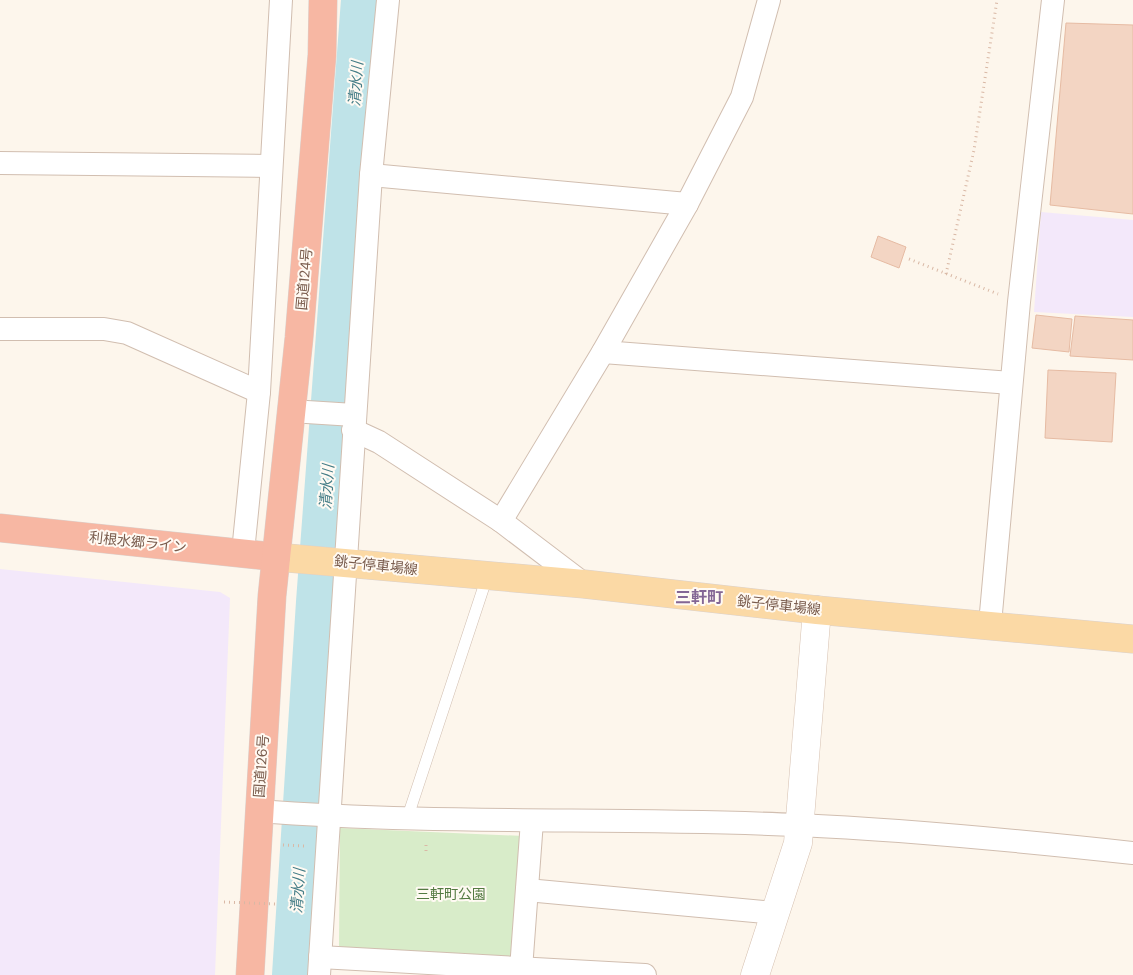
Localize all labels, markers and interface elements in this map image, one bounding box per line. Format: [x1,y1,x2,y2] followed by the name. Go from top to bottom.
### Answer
[344,59,368,107] water label: 清水川
[292,247,316,311] street label: 国道124号
[315,462,339,510] water label: 清水川
[88,528,188,556] street label: 利根水郷ライン
[333,552,419,578] street label: 銚子停車場線
[675,587,723,608] district label: 三軒町
[736,592,822,618] street label: 銚子停車場線
[250,734,272,798] street label: 国道126号
[286,866,310,914] water label: 清水川
[416,885,486,903] park label: 三軒町公園

